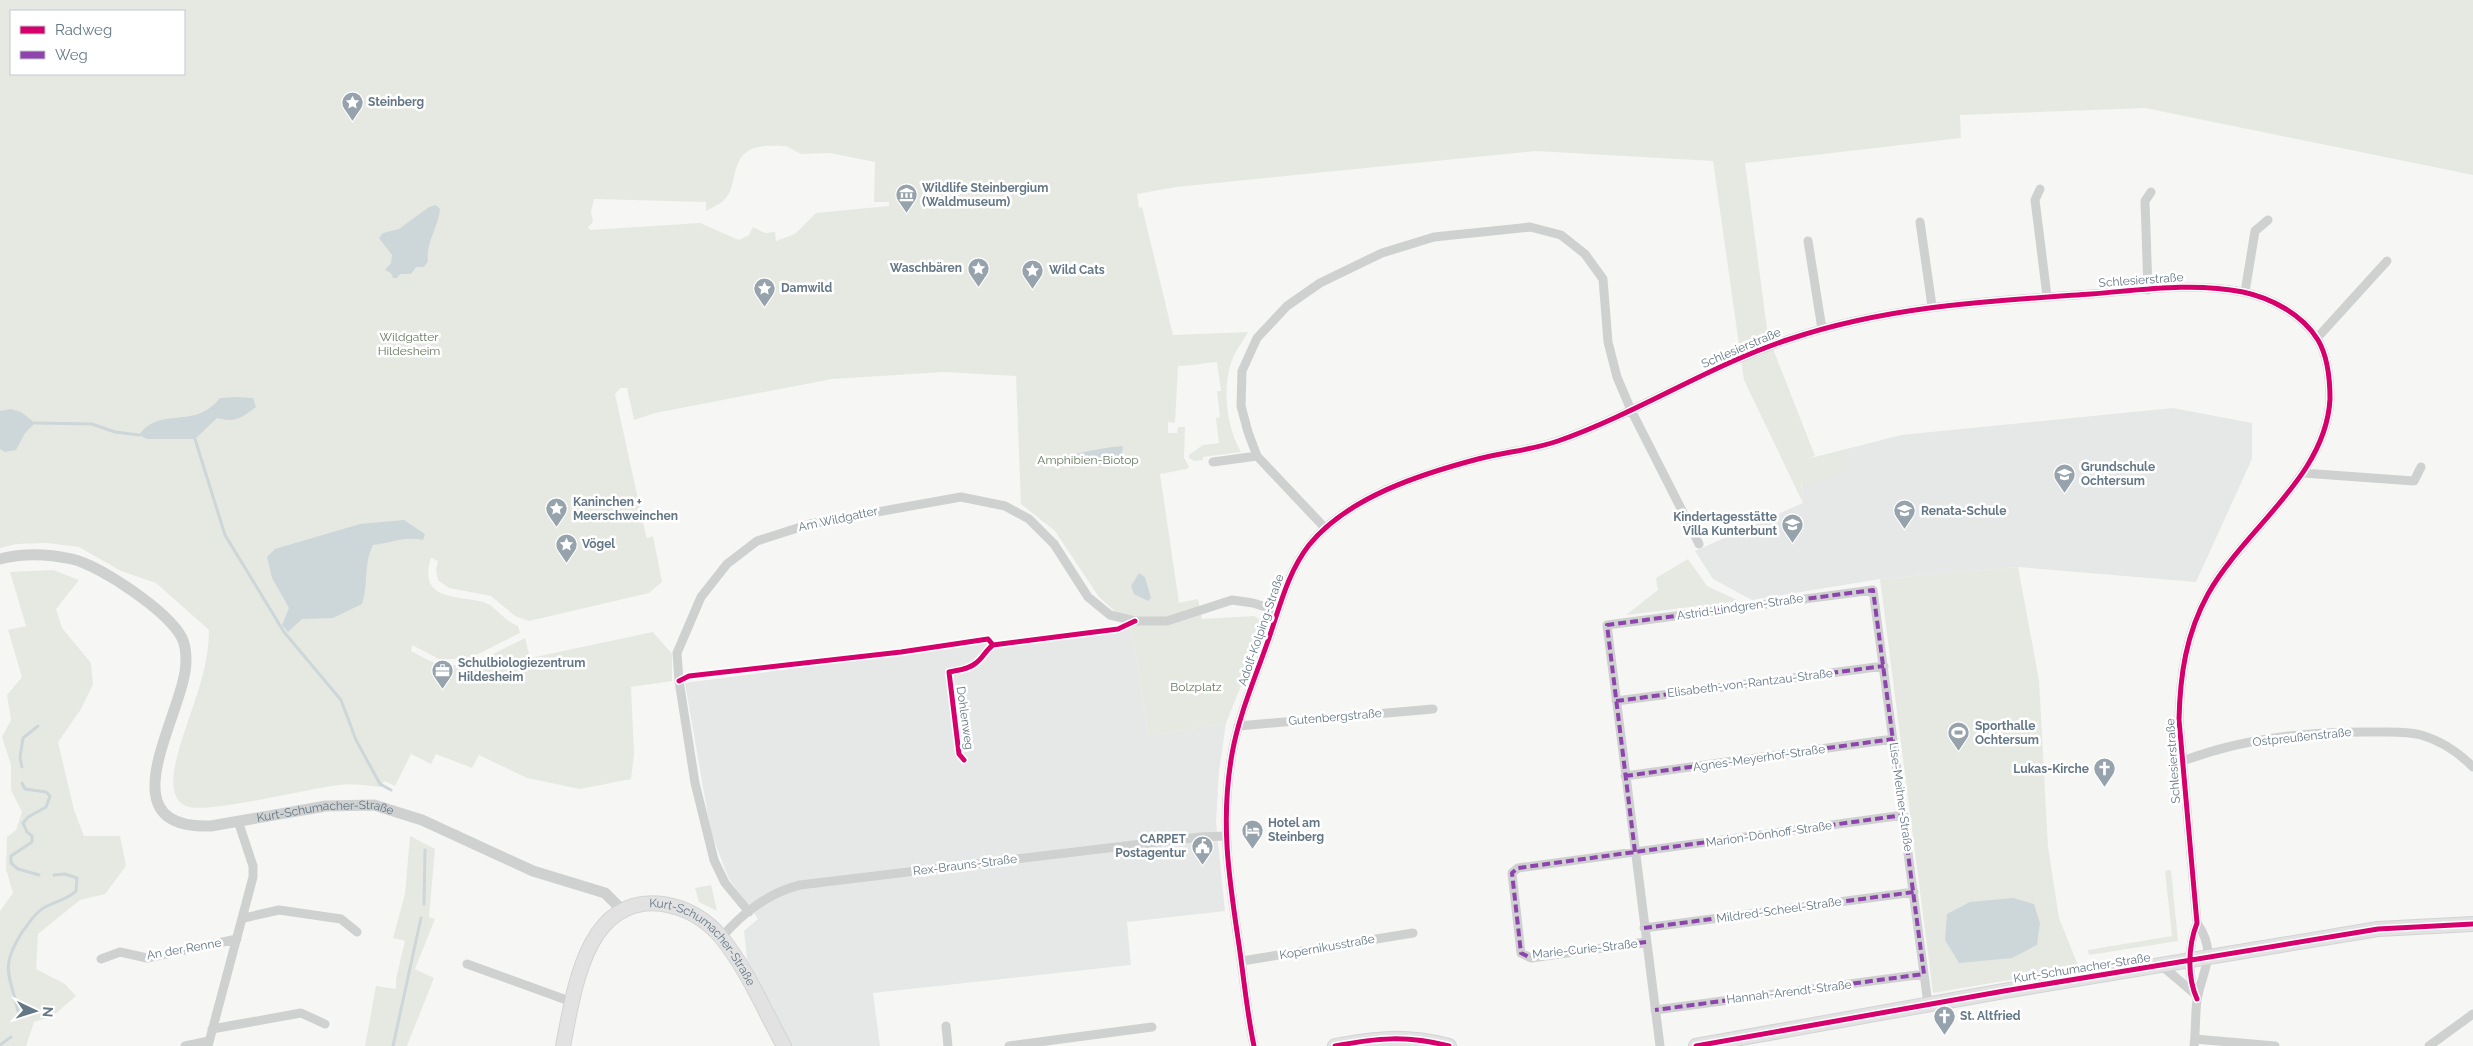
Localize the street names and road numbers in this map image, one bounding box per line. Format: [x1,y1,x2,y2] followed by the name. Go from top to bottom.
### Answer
[2098,270,2184,290] street label: Schlesierstraße
[1699,325,1783,371] street label: Schlesierstraße
[797,504,880,534] street label: Am Wildgatter
[1235,572,1287,688] street label: Adolf-Kolping-Straße
[1676,591,1804,623] street label: Astrid-Lindgren-Straße
[1666,666,1834,700] street label: Elisabeth-von-Rantzau-Straße
[954,685,976,751] street label: Dohlenweg
[1288,706,1382,728] street label: Gutenbergstraße
[2163,718,2183,804] street label: Schlesierstraße
[2252,725,2352,749] street label: Ostpreußenstraße
[1692,742,1826,774] street label: Agnes-Meyerhof-Straße
[1886,742,1916,852] street label: Lise-Meitner-Straße
[256,798,396,825] street label: Kurt-Schumacher-Straße
[1705,818,1833,850] street label: Marion-Dönhoff-Straße
[912,852,1018,878] street label: Rex-Brauns-Straße
[1716,894,1842,926] street label: Mildred-Scheel-Straße
[649,896,758,988] street label: Kurt-Schumacher-Straße
[1278,932,1376,962] street label: Kopernikusstraße
[146,936,222,962] street label: An der Renne
[1532,937,1638,961] street label: Marie-Curie-Straße
[2012,950,2152,986] street label: Kurt-Schumacher-Straße
[1726,977,1852,1007] street label: Hannah-Arendt-Straße

